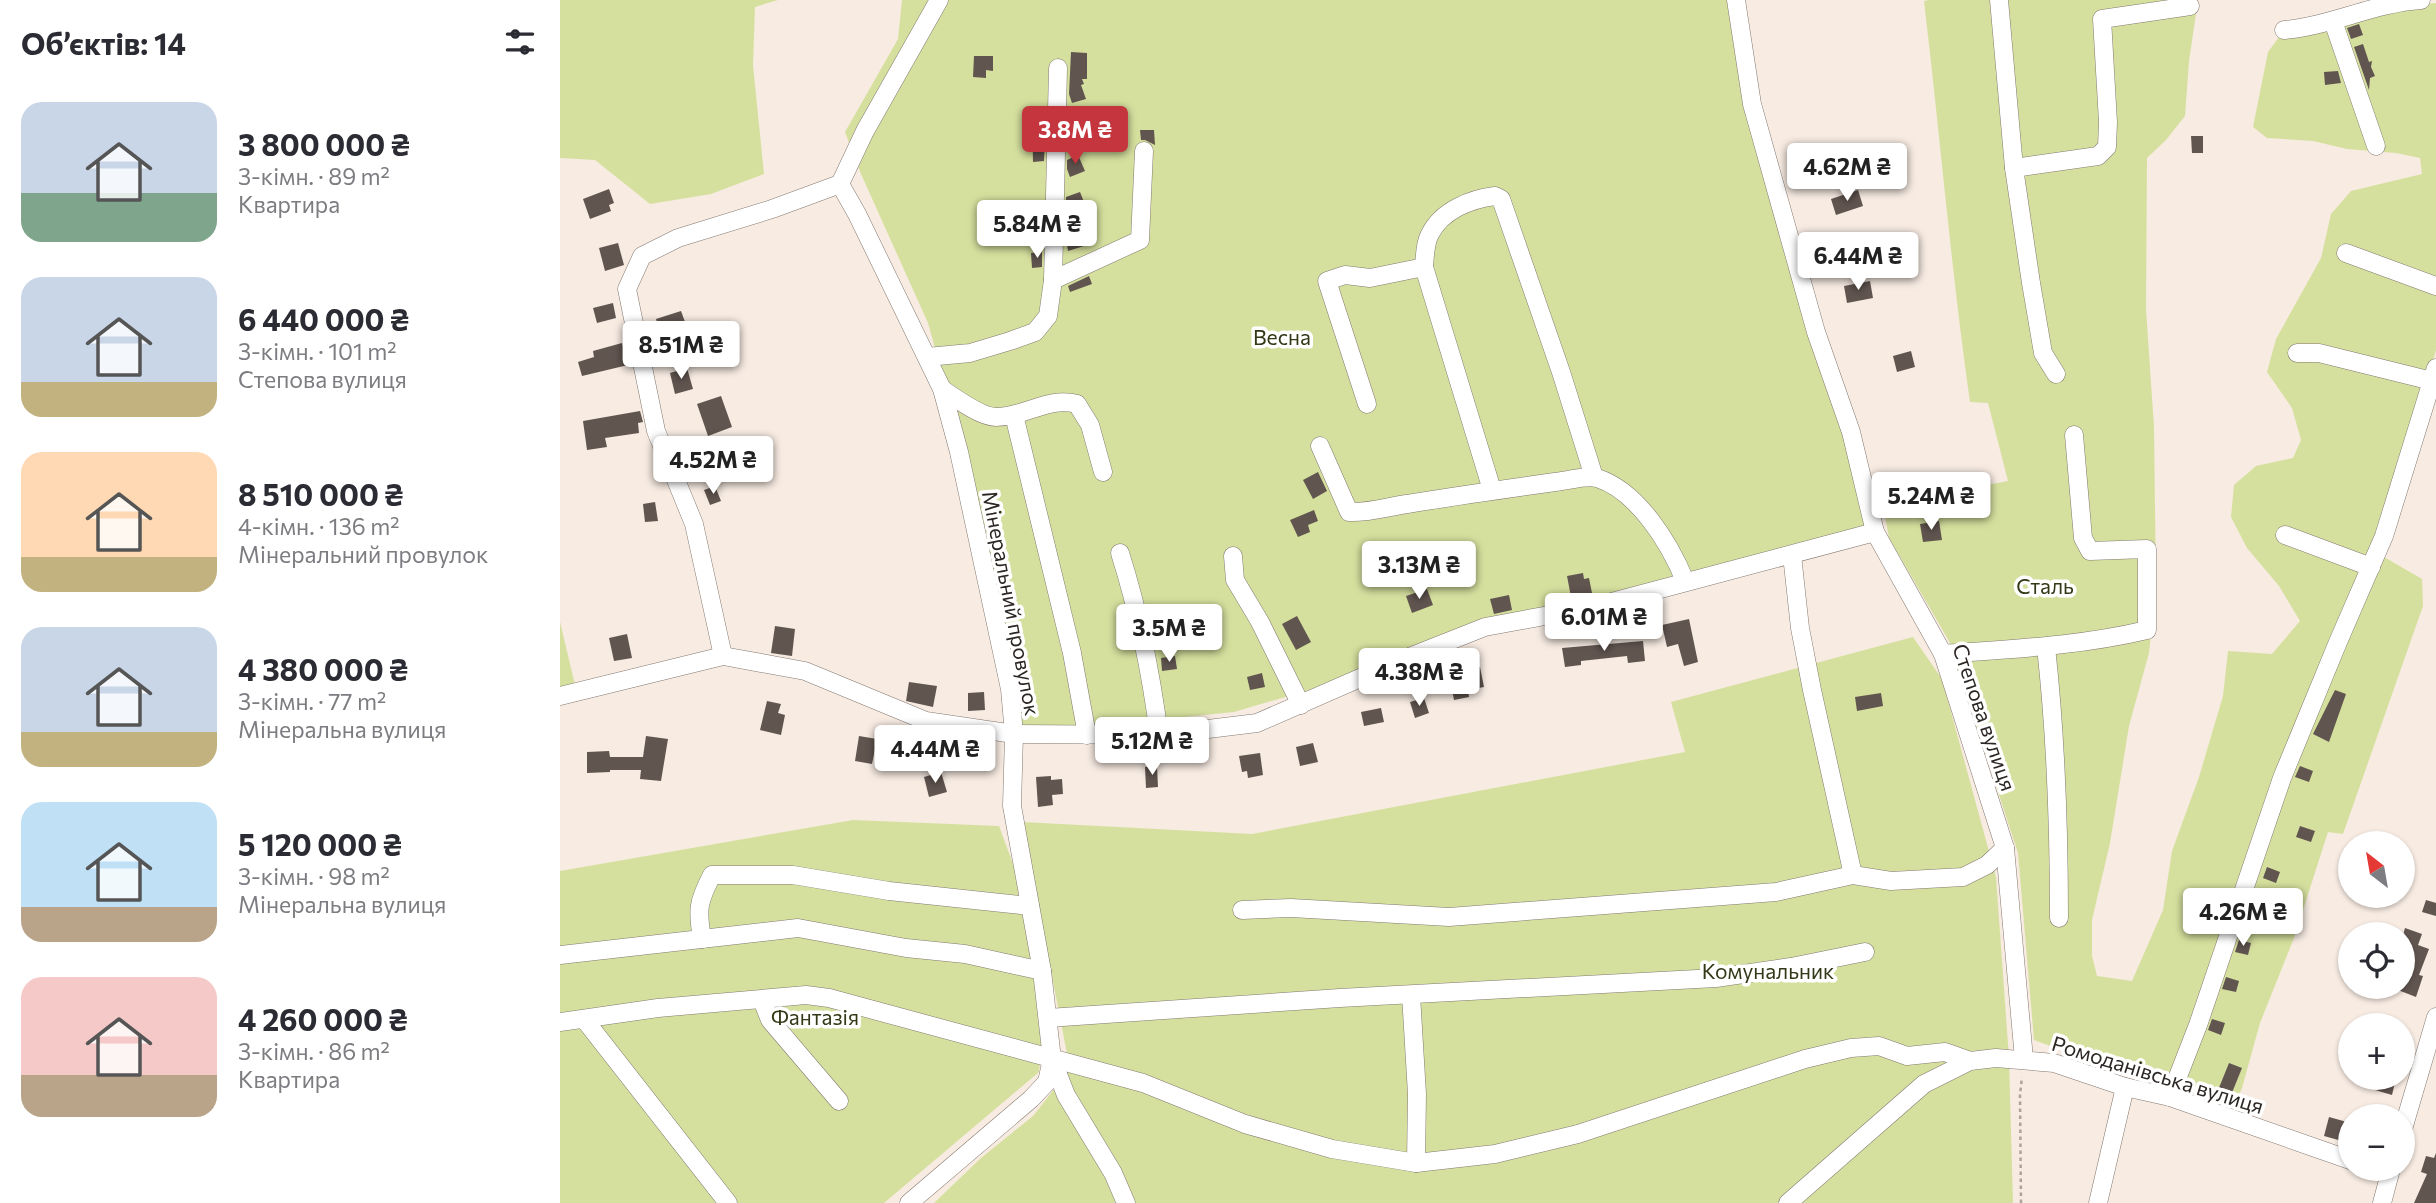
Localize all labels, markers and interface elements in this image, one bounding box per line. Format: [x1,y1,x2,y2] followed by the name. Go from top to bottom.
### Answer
[501,23,539,61] icon: filters
[21,24,186,61] text: Об’єктів: 14
[1018,106,1132,166] pin: 3.8M ₴
[1038,115,1112,143] text: 3.8M ₴
[238,125,410,162] text: 3 800 000 ₴
[77,130,161,214] icon: home
[1782,144,1912,203] pin: 4.62M ₴
[1803,152,1891,180] text: 4.62M ₴
[238,162,390,190] text: 3-кімн. · 89 m²
[238,190,340,218] text: Квартира
[972,201,1102,260] pin: 5.84M ₴
[993,209,1081,237] text: 5.84M ₴
[1793,232,1923,292] pin: 6.44M ₴
[1814,241,1903,269] text: 6.44M ₴
[238,300,409,337] text: 6 440 000 ₴
[77,305,161,389] icon: home
[616,322,746,381] pin: 8.51M ₴
[1253,324,1311,349] park label: Весна
[639,330,723,358] text: 8.51M ₴
[238,337,397,365] text: 3-кімн. · 101 m²
[238,365,407,393] text: Степова вулиця
[648,436,778,496] pin: 4.52M ₴
[669,445,757,473] text: 4.52M ₴
[1866,472,1996,532] pin: 5.24M ₴
[238,475,403,512] text: 8 510 000 ₴
[77,480,161,564] icon: home
[1887,481,1975,509] text: 5.24M ₴
[978,488,1046,718] street label: Мінеральний провулок
[238,512,400,540] text: 4-кімн. · 136 m²
[238,540,488,568] text: Мінеральний провулок
[1354,542,1484,601] pin: 3.13M ₴
[1378,550,1460,578] text: 3.13M ₴
[2016,573,2074,598] park label: Сталь
[1539,594,1669,653] pin: 6.01M ₴
[1561,602,1647,630] text: 6.01M ₴
[1112,604,1226,664] pin: 3.5M ₴
[1132,613,1206,641] text: 3.5M ₴
[1948,640,2022,794] street label: Степова вулиця
[1354,648,1484,708] pin: 4.38M ₴
[238,650,408,687] text: 4 380 000 ₴
[77,655,161,739] icon: home
[1375,657,1463,685] text: 4.38M ₴
[238,687,386,715] text: 3-кімн. · 77 m²
[238,715,446,743] text: Мінеральна вулиця
[1087,718,1217,777] pin: 5.12M ₴
[870,726,1000,785] pin: 4.44M ₴
[1111,726,1193,754] text: 5.12M ₴
[890,734,980,762] text: 4.44M ₴
[238,825,402,862] text: 5 120 000 ₴
[77,830,161,914] icon: home
[2338,831,2415,908] north arrow
[2338,831,2415,1181] map controls
[238,862,390,890] text: 3-кімн. · 98 m²
[2178,888,2308,948] pin: 4.26M ₴
[238,890,446,918] text: Мінеральна вулиця
[2199,897,2287,925] text: 4.26M ₴
[2338,922,2415,999] button: locate
[1702,958,1834,983] park label: Комунальник
[238,1000,408,1037] text: 4 260 000 ₴
[771,1004,859,1029] park label: Фантазія
[77,1005,161,1089] icon: home
[2338,1013,2415,1090] button: +
[2049,1030,2267,1118] street label: Ромоданівська вулиця
[238,1037,390,1065] text: 3-кімн. · 86 m²
[238,1065,340,1093] text: Квартира
[2338,1104,2415,1181] button: −

